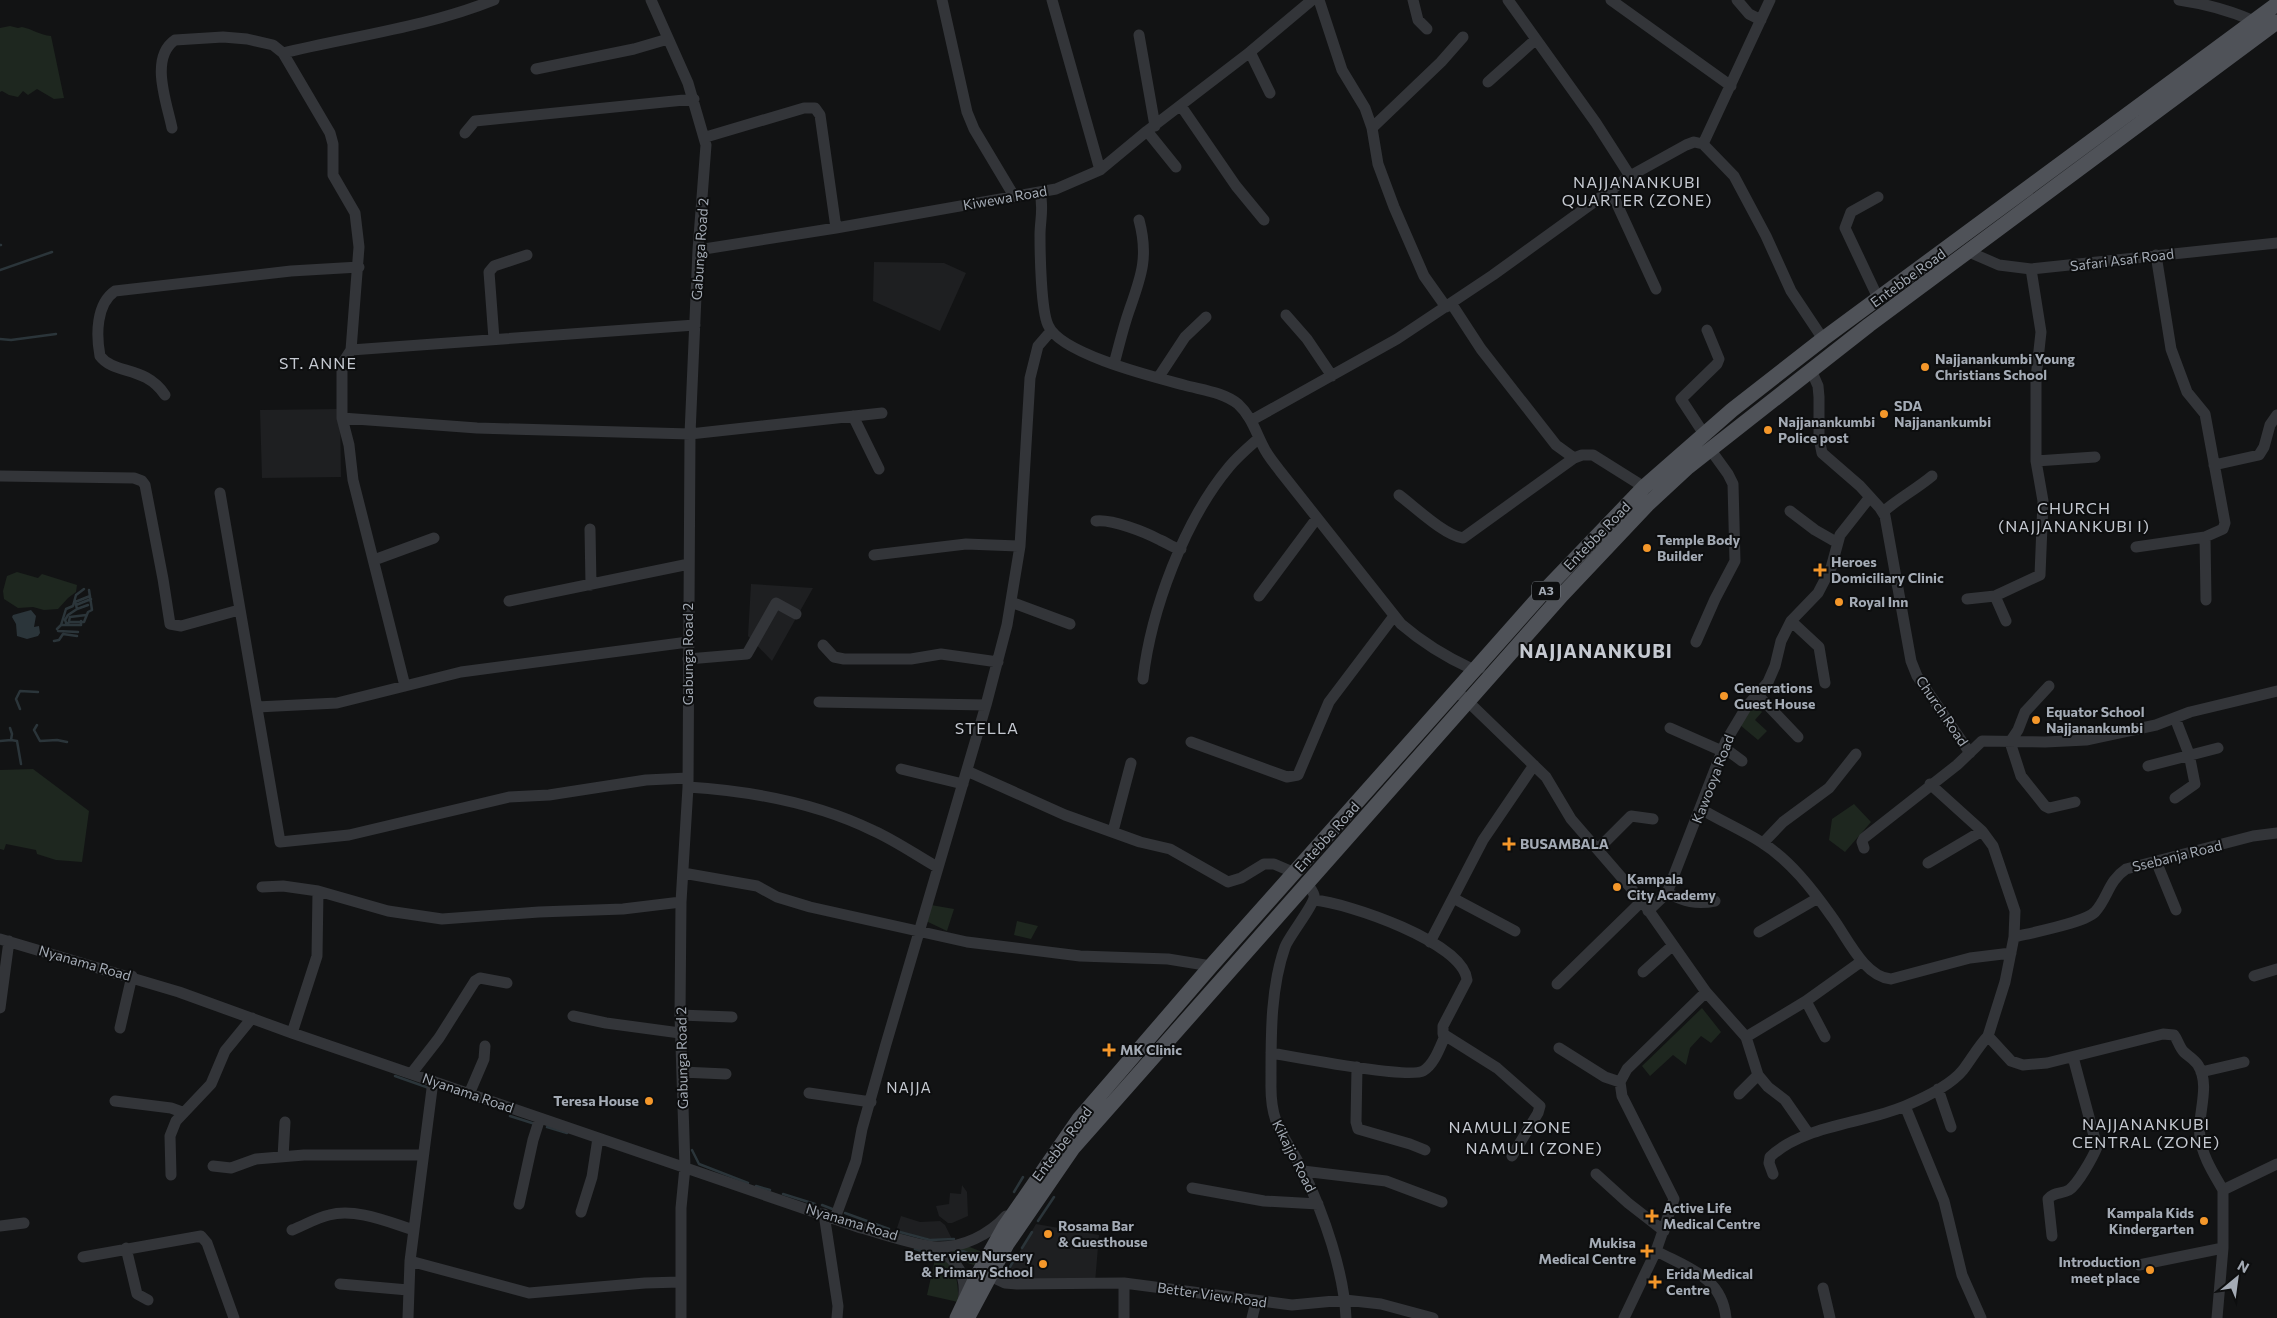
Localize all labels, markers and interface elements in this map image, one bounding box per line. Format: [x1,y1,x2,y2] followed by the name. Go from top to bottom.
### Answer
[1562,172,1712,209] district label: NAJJANANKUBI QUARTER (ZONE)
[962,182,1048,213] street label: Kiwewa Road
[687,197,712,301] street label: Gabunga Road 2
[1867,245,1949,311] street label: Entebbe Road
[2069,245,2175,274] street label: Safari Asaf Road
[1935,350,2075,383] place label: Najjanankumbi Young Christians School
[279,353,357,372] district label: ST. ANNE
[1919,361,1931,373] marker: Najjanankumbi Young Christians School
[1894,397,1991,430] place label: SDA Najjanankumbi
[1878,408,1890,420] marker: SDA Najjanankumbi
[1778,413,1875,446] place label: Najjanankumbi Police post
[1762,424,1774,436] marker: Najjanankumbi Police post
[1560,498,1634,573] street label: Entebbe Road
[1998,498,2150,535] district label: CHURCH (NAJJANANKUBI I)
[1657,531,1741,564] place label: Temple Body Builder
[1641,542,1653,554] marker: Temple Body Builder
[1831,553,1944,586] place label: Heroes Domiciliary Clinic
[1813,563,1827,577] marker: Heroes Domiciliary Clinic
[1532,582,1560,600] road number: A3
[1849,593,1908,610] place label: Royal Inn
[1833,596,1845,608] marker: Royal Inn
[679,603,696,705] street label: Gabunga Road 2
[1519,639,1673,662] district label: NAJJANANKUBI
[1913,672,1972,749] street label: Church Road
[1734,679,1815,712] place label: Generations Guest House
[1718,690,1730,702] marker: Generations Guest House
[2046,703,2144,736] place label: Equator School Najjanankumbi
[2030,714,2042,726] marker: Equator School Najjanankumbi
[955,718,1019,737] district label: STELLA
[1688,732,1737,826] street label: Kawooya Road
[1291,798,1363,875] street label: Entebbe Road
[1520,835,1609,852] place label: BUSAMBALA
[2130,836,2224,875] street label: Ssebanja Road
[1502,837,1516,851] marker: BUSAMBALA
[1627,870,1716,903] place label: Kampala City Academy
[1611,881,1623,893] marker: Kampala City Academy
[37,941,133,984] street label: Nyanama Road
[672,1006,691,1109] street label: Gabunga Road 2
[1120,1041,1182,1058] place label: MK Clinic
[1102,1043,1116,1057] marker: MK Clinic
[420,1069,516,1116] street label: Nyanama Road
[886,1078,932,1096] district label: NAJJA
[553,1092,639,1109] place label: Teresa House
[643,1095,655,1107] marker: Teresa House
[1028,1103,1095,1184] street label: Entebbe Road
[2072,1114,2220,1151] district label: NAJJANANKUBI CENTRAL (ZONE)
[1269,1117,1320,1195] street label: Kikajjo Road
[1449,1117,1571,1136] district label: NAMULI ZONE
[1465,1138,1603,1157] district label: NAMULI (ZONE)
[804,1199,900,1244] street label: Nyanama Road
[1663,1199,1760,1232] place label: Active Life Medical Centre
[2107,1204,2194,1237] place label: Kampala Kids Kindergarten
[1645,1209,1659,1223] marker: Active Life Medical Centre
[2198,1215,2210,1227] marker: Kampala Kids Kindergarten
[1058,1217,1148,1250] place label: Rosama Bar & Guesthouse
[1042,1228,1054,1240] marker: Rosama Bar & Guesthouse
[1539,1234,1636,1267] place label: Mukisa Medical Centre
[1640,1244,1654,1258] marker: Mukisa Medical Centre
[904,1247,1033,1280] place label: Better view Nursery & Primary School
[2058,1253,2140,1286] place label: Introduction meet place
[2212,1253,2262,1303] north arrow
[2235,1256,2252,1276] text: N
[1037,1258,1049,1270] marker: Better view Nursery & Primary School
[2144,1264,2156,1276] marker: Introduction meet place
[1666,1265,1753,1298] place label: Erida Medical Centre
[1648,1275,1662,1289] marker: Erida Medical Centre
[1156,1278,1268,1311] street label: Better View Road

